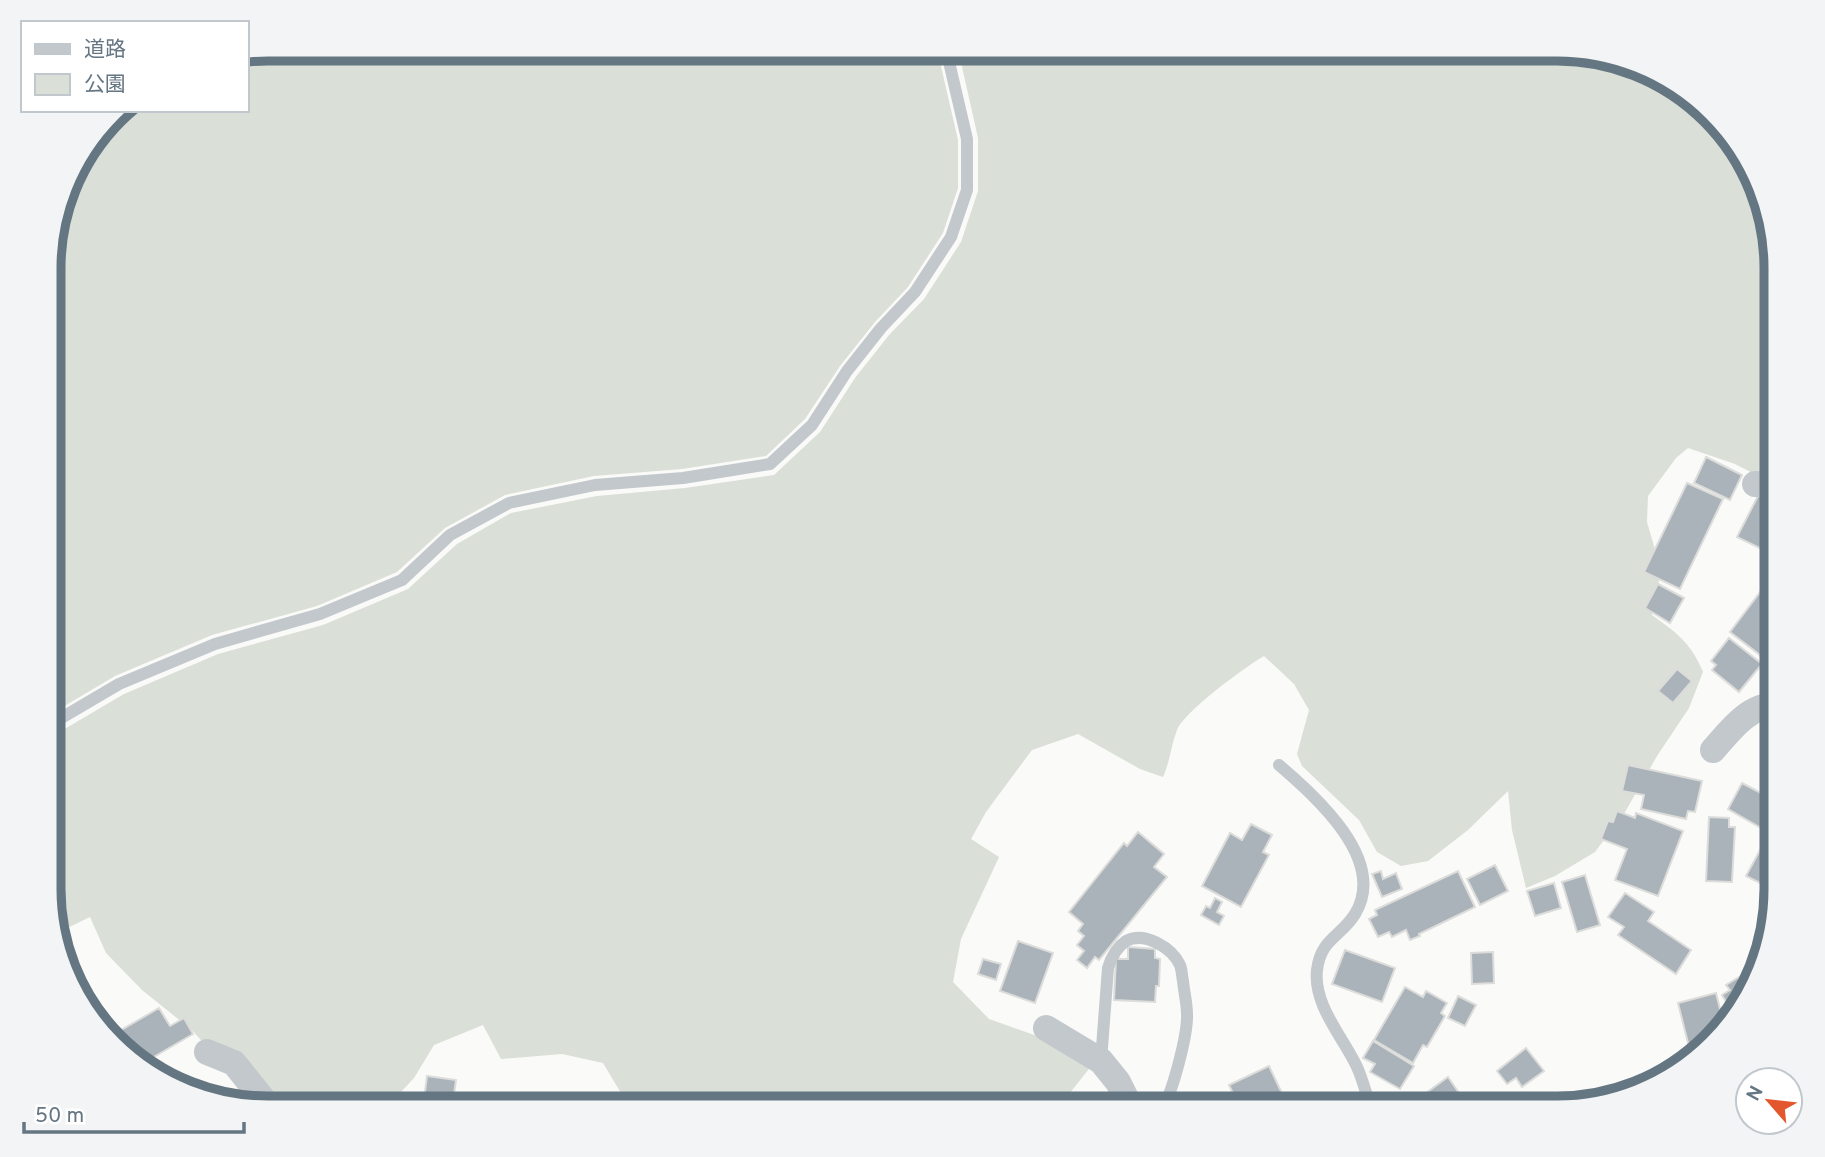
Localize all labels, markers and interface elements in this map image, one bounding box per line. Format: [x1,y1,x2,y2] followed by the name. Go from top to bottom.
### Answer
[21,21,248,112] legend
[84,37,126,64] text: 道路
[84,72,126,99] text: 公園
[1734,1066,1804,1136] north arrow
[1742,1082,1770,1106] text: N
[24,1090,245,1134] scale bar
[35,1103,84,1130] text: 50 m

